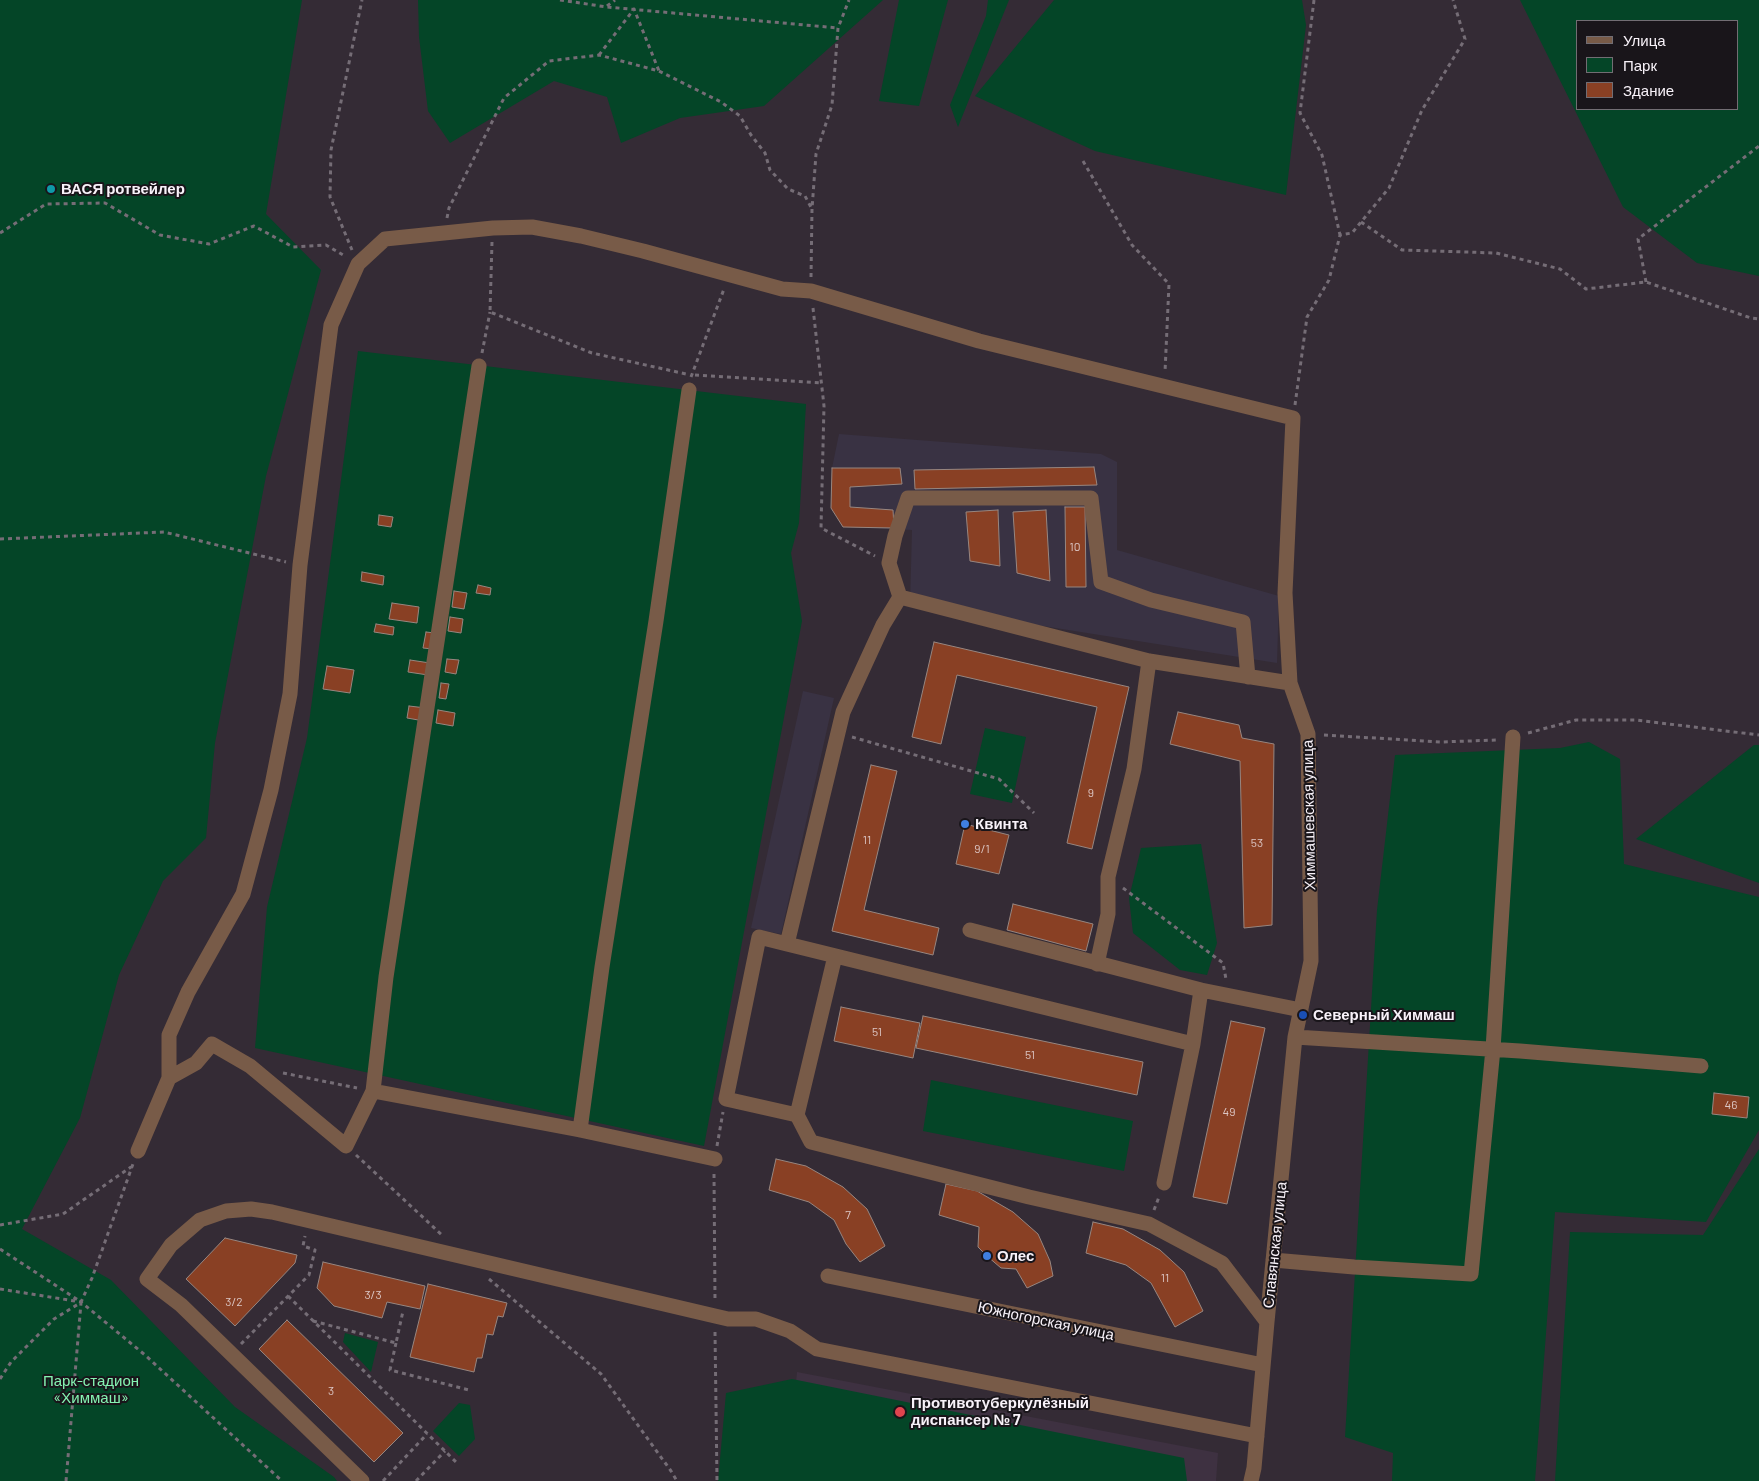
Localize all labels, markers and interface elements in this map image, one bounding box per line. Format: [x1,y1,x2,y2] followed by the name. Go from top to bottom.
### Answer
[1576,20,1739,110] legend
[1623,31,1666,49] text: Улица
[1623,56,1657,74] text: Парк
[1623,81,1674,99] text: Здание
[61,180,185,198] place label: ВАСЯ ротвейлер
[45,183,57,195] marker: ВАСЯ ротвейлер
[1070,540,1080,554] house number: 10
[1299,740,1319,890] street label: Химмашевская улица
[1088,786,1094,800] house number: 9
[975,815,1027,833] place label: Квинта
[959,818,971,830] marker: Квинта
[863,833,871,847] house number: 11
[1251,836,1263,850] house number: 53
[974,842,990,856] house number: 9/1
[1313,1006,1455,1024] place label: Северный Химмаш
[1297,1009,1309,1021] marker: Северный Химмаш
[872,1025,882,1039] house number: 51
[1025,1048,1035,1062] house number: 51
[1725,1098,1737,1112] house number: 46
[1223,1105,1235,1119] house number: 49
[1259,1181,1291,1309] street label: Славянская улица
[845,1208,851,1222] house number: 7
[997,1247,1034,1265] place label: Олес
[981,1250,993,1262] marker: Олес
[1161,1271,1169,1285] house number: 11
[364,1288,382,1302] house number: 3/3
[225,1295,243,1309] house number: 3/2
[976,1298,1116,1344] street label: Южногорская улица
[43,1372,139,1407] park label: Парк-стадион «Химмаш»
[328,1384,334,1398] house number: 3
[911,1394,1089,1429] place label: Противотуберкулёзный диспансер № 7
[893,1405,907,1419] marker: Противотуберкулёзный диспансер № 7

